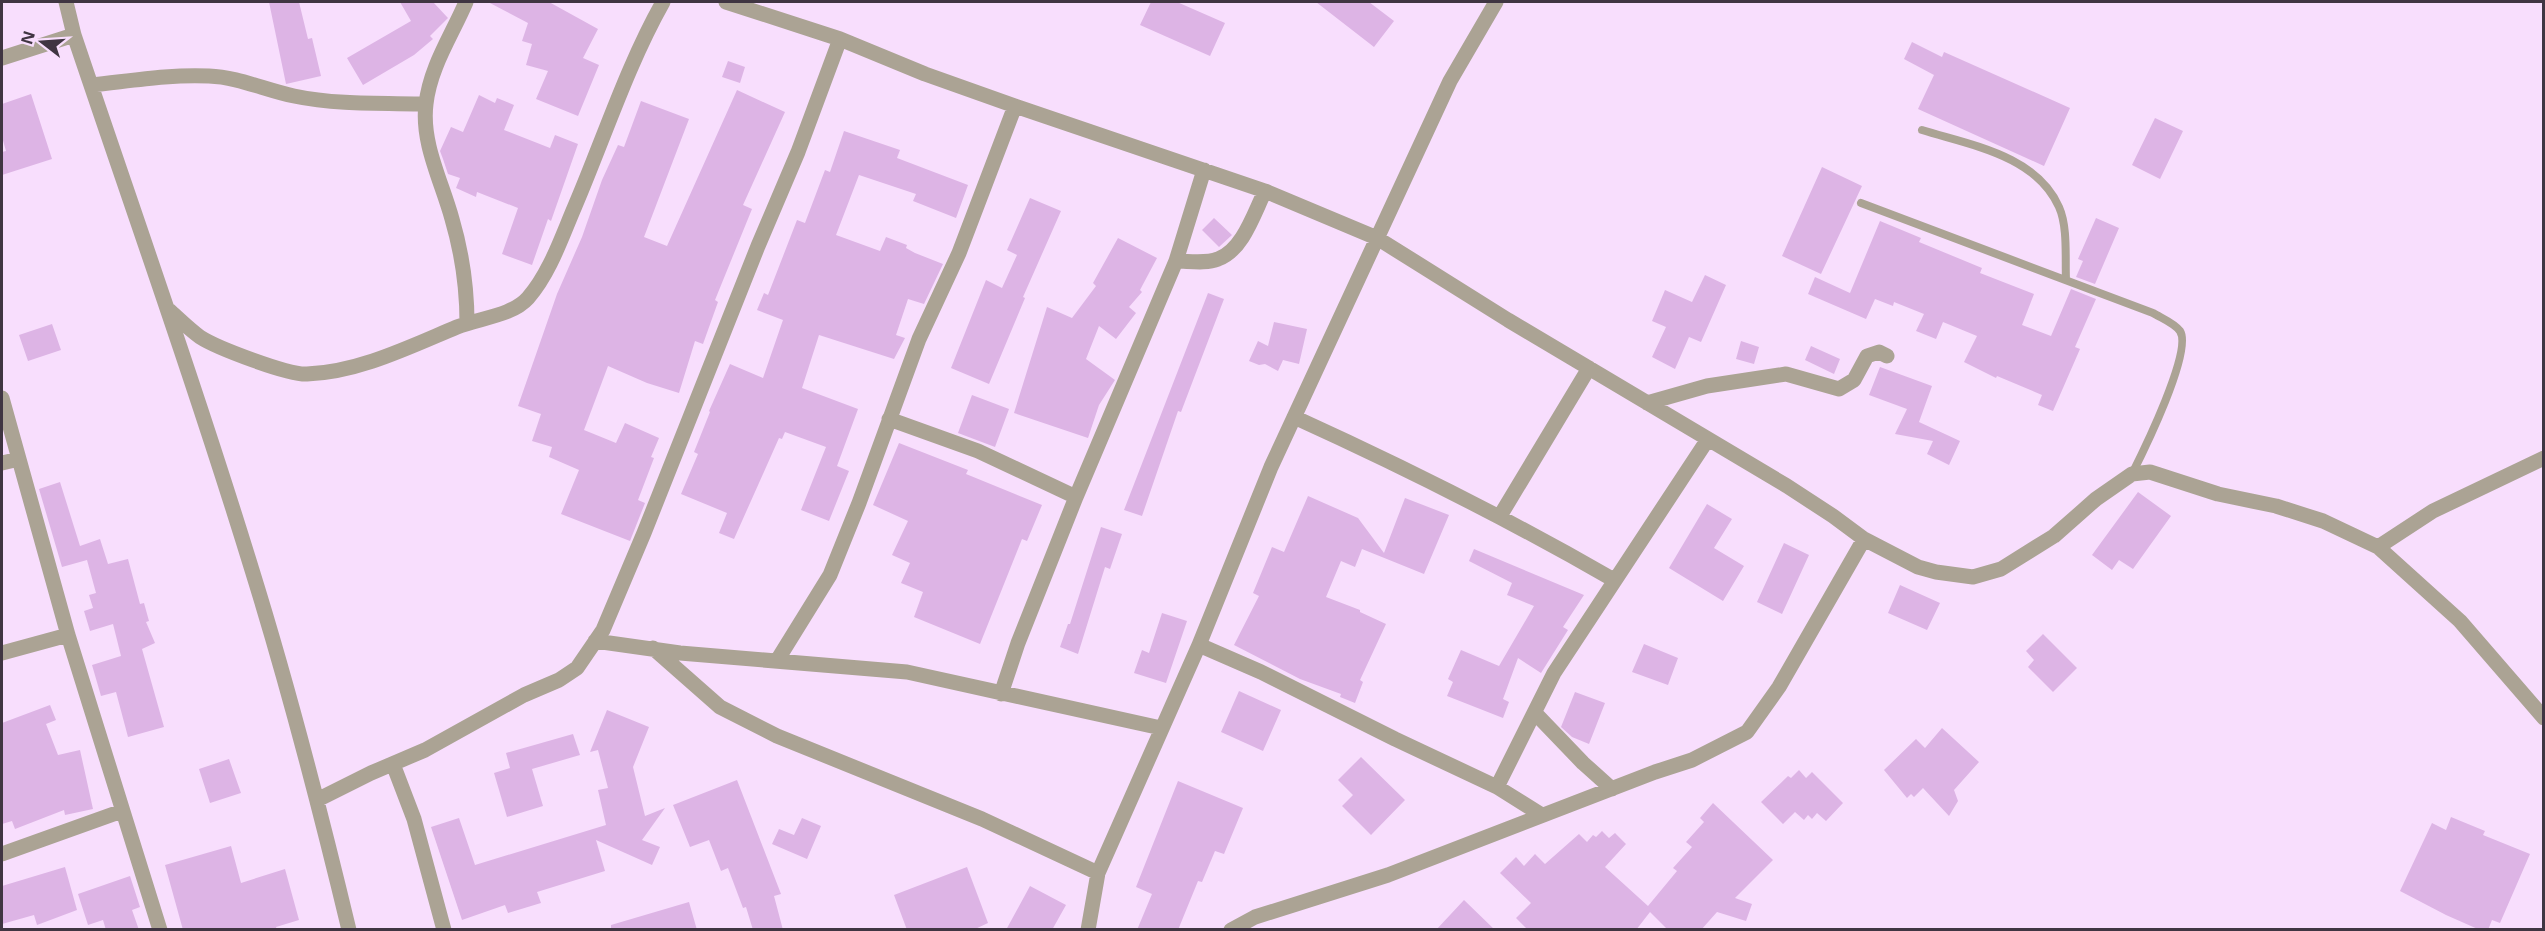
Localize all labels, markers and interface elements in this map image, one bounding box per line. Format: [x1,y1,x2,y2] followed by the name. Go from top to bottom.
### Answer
[12,12,72,72] north arrow
[15,28,40,47] text: N

